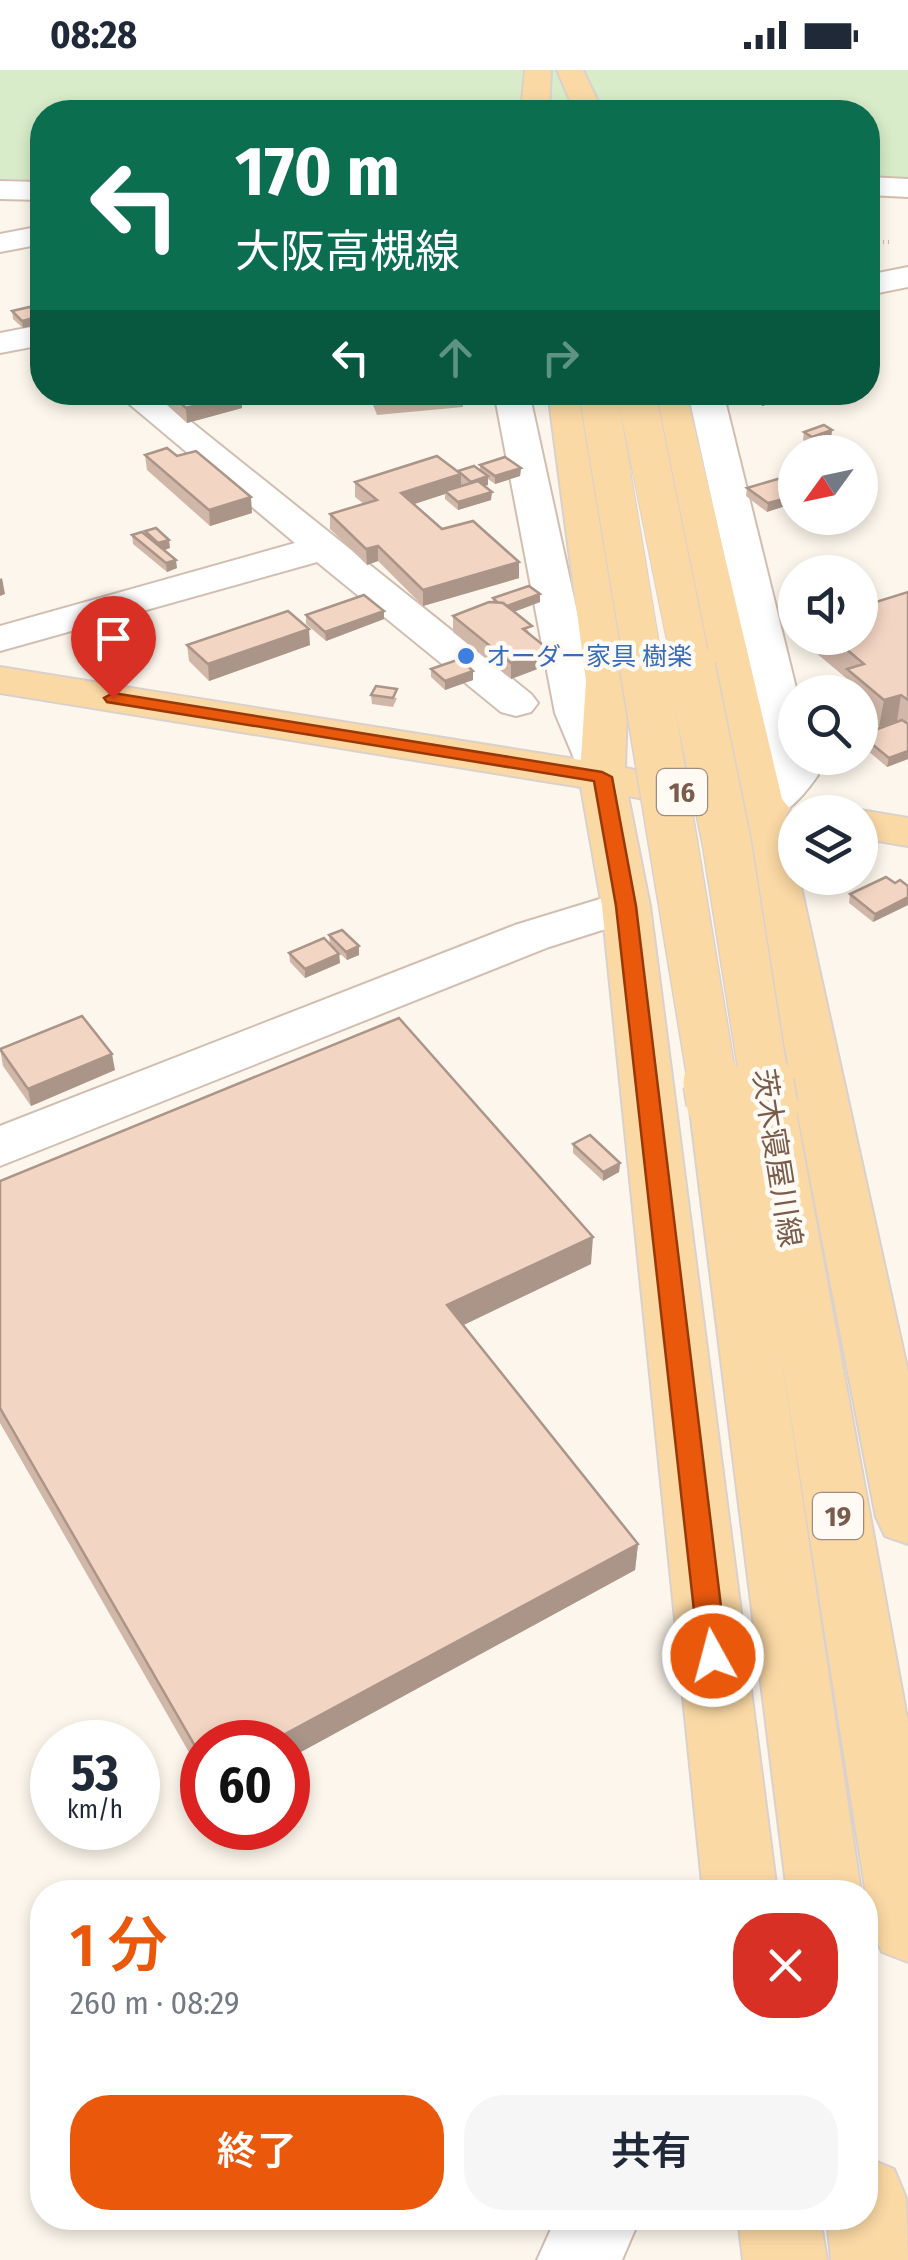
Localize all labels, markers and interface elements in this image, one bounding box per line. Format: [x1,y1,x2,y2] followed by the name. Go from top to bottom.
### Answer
[50,12,137,58] text: 08:28
[235,130,400,214] text: 170 m
[70,140,200,270] icon: left
[235,225,460,279] text: 大阪高槻線
[323,330,378,385] icon: left
[428,330,483,385] icon: ahead
[533,330,588,385] icon: right
[778,435,878,535] north arrow
[778,435,878,895] map controls
[778,555,878,655] button: sound
[71,596,156,699] pin
[86,611,141,666] icon: arrive
[486,642,692,672] place label: オーダー家具 樹楽
[455,645,477,667] marker: オーダー家具 樹楽
[778,675,878,775] button: search
[657,769,707,815] road number: 16
[778,795,878,895] button: layers
[745,1066,809,1250] street label: 茨木寝屋川線
[813,1493,863,1539] road number: 19
[661,1604,765,1708] position arrow
[180,1720,310,1850] speed limit sign: 60
[71,1743,119,1803] text: 53
[67,1795,123,1825] text: km/h
[70,1910,168,1982] text: 1 分
[733,1913,838,2018] button: close
[70,1984,240,2022] text: 260 m · 08:29
[70,2095,444,2210] button: 終了
[464,2095,838,2210] button: 共有

